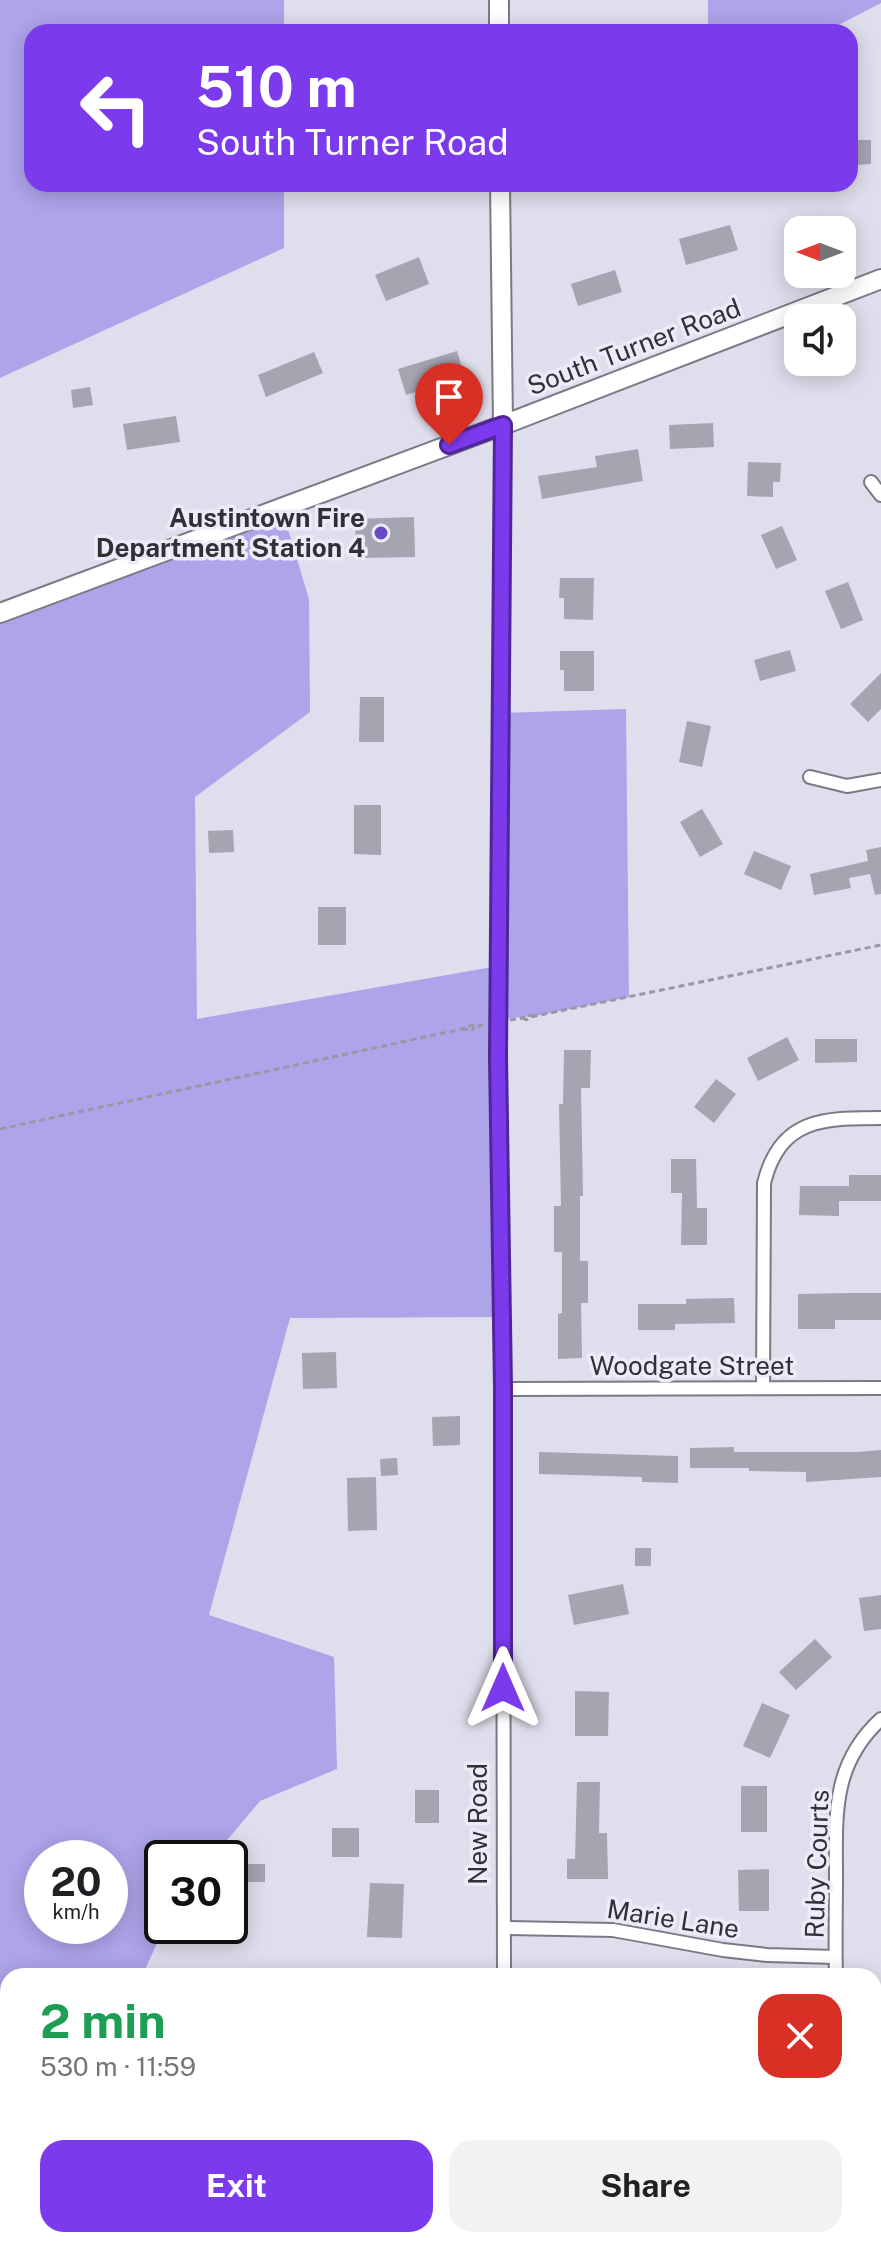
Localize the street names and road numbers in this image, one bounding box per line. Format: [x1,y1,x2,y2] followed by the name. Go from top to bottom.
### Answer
[523,292,745,401] street label: South Turner Road
[590,1350,794,1381] street label: Woodgate Street
[462,1763,493,1885] street label: New Road
[798,1789,835,1939] street label: Ruby Courts
[605,1893,741,1944] street label: Marie Lane

